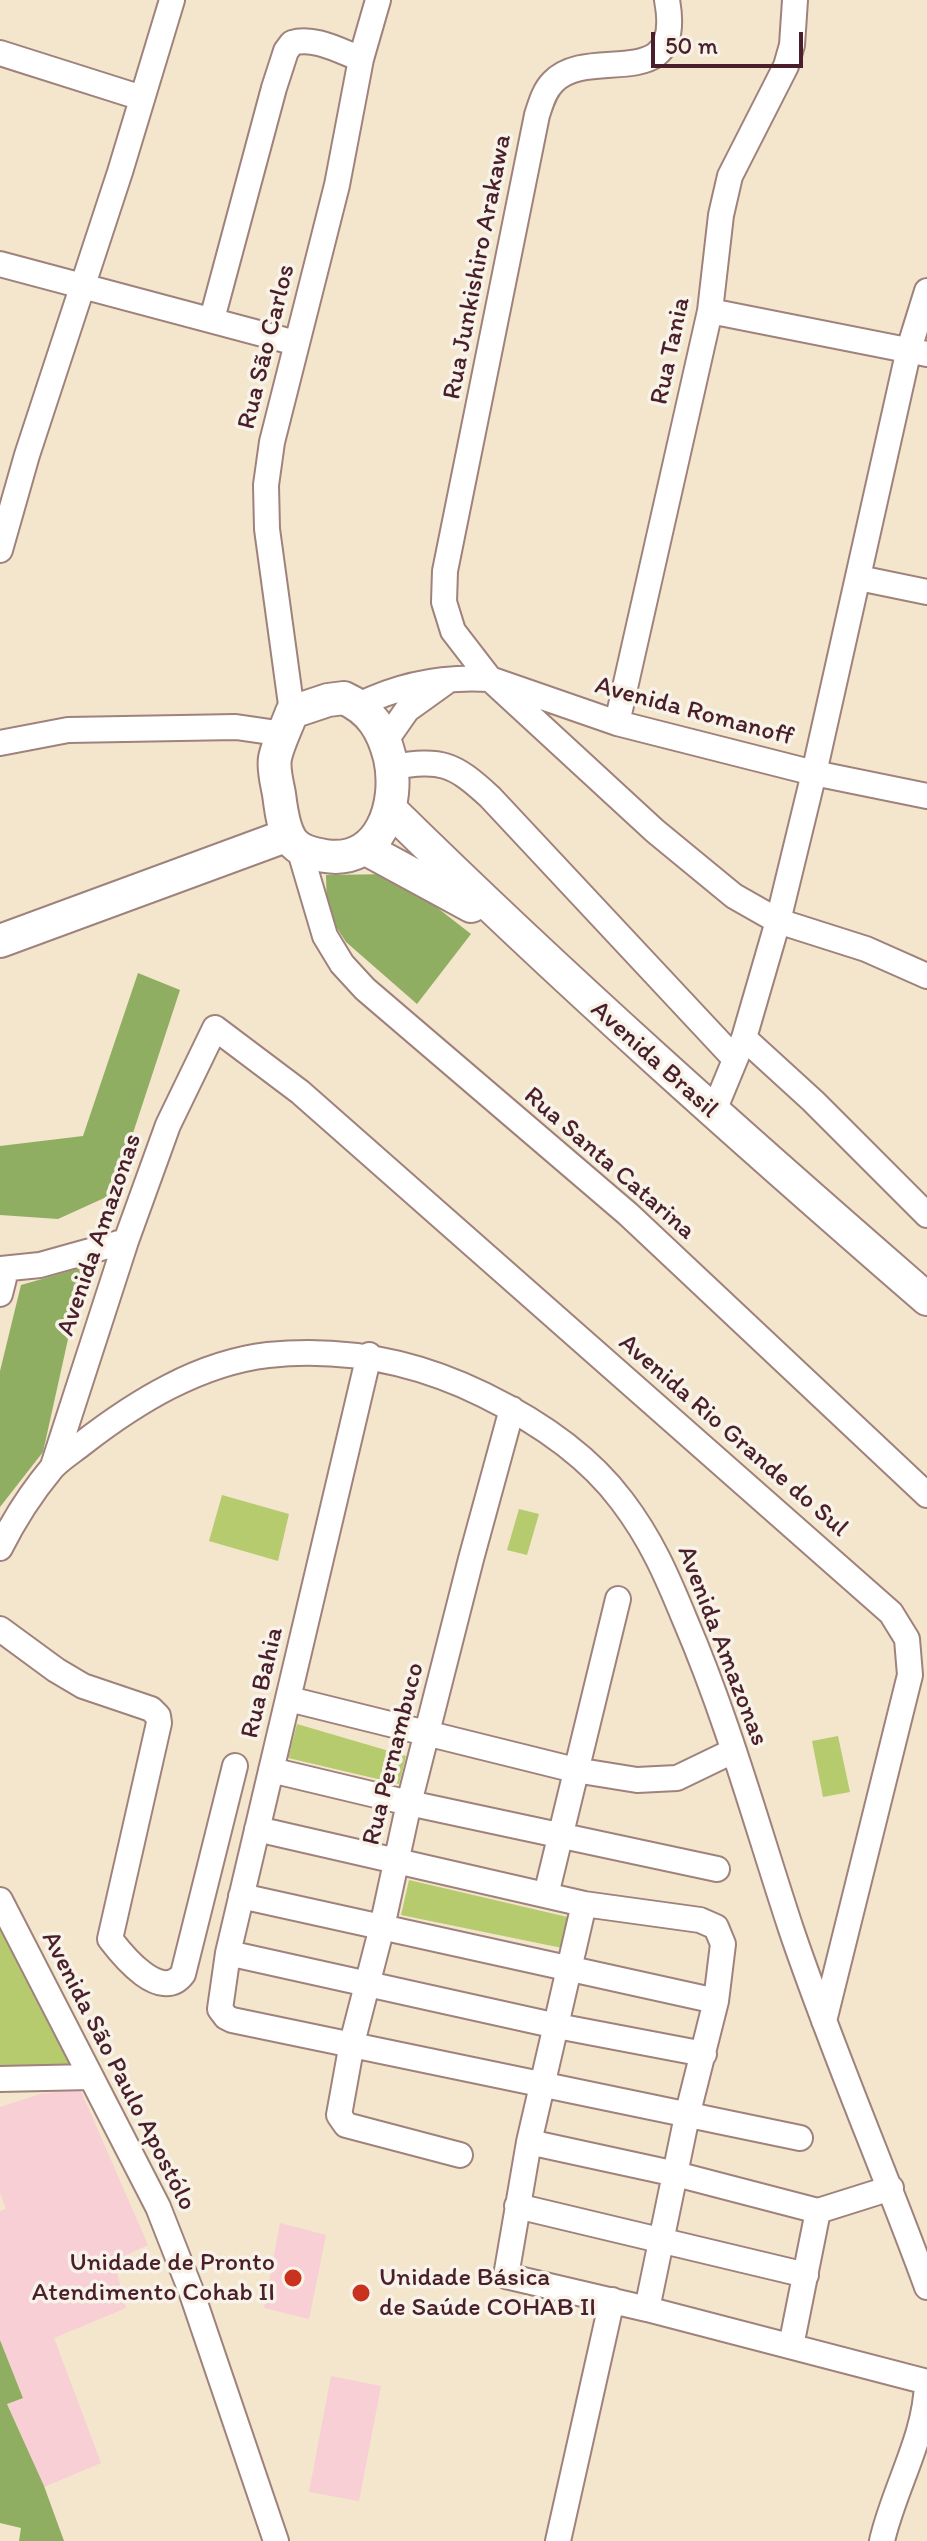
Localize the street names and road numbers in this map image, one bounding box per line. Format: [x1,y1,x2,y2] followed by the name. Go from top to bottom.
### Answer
[437,132,519,402] street label: Rua Junkishiro Arakawa
[231,261,303,433] street label: Rua São Carlos
[644,294,698,408] street label: Rua Tania
[591,671,797,753] street label: Avenida Romanoff
[584,995,724,1125] street label: Avenida Brasil
[517,1081,701,1247] street label: Rua Santa Catarina
[51,1130,149,1340] street label: Avenida Amazonas
[612,1328,854,1544] street label: Avenida Rio Grande do Sul
[670,1542,774,1750] street label: Avenida Amazonas
[235,1624,291,1742] street label: Rua Bahia
[356,1659,432,1849] street label: Rua Pernambuco
[34,1926,202,2216] street label: Avenida São Paulo Apostólo

